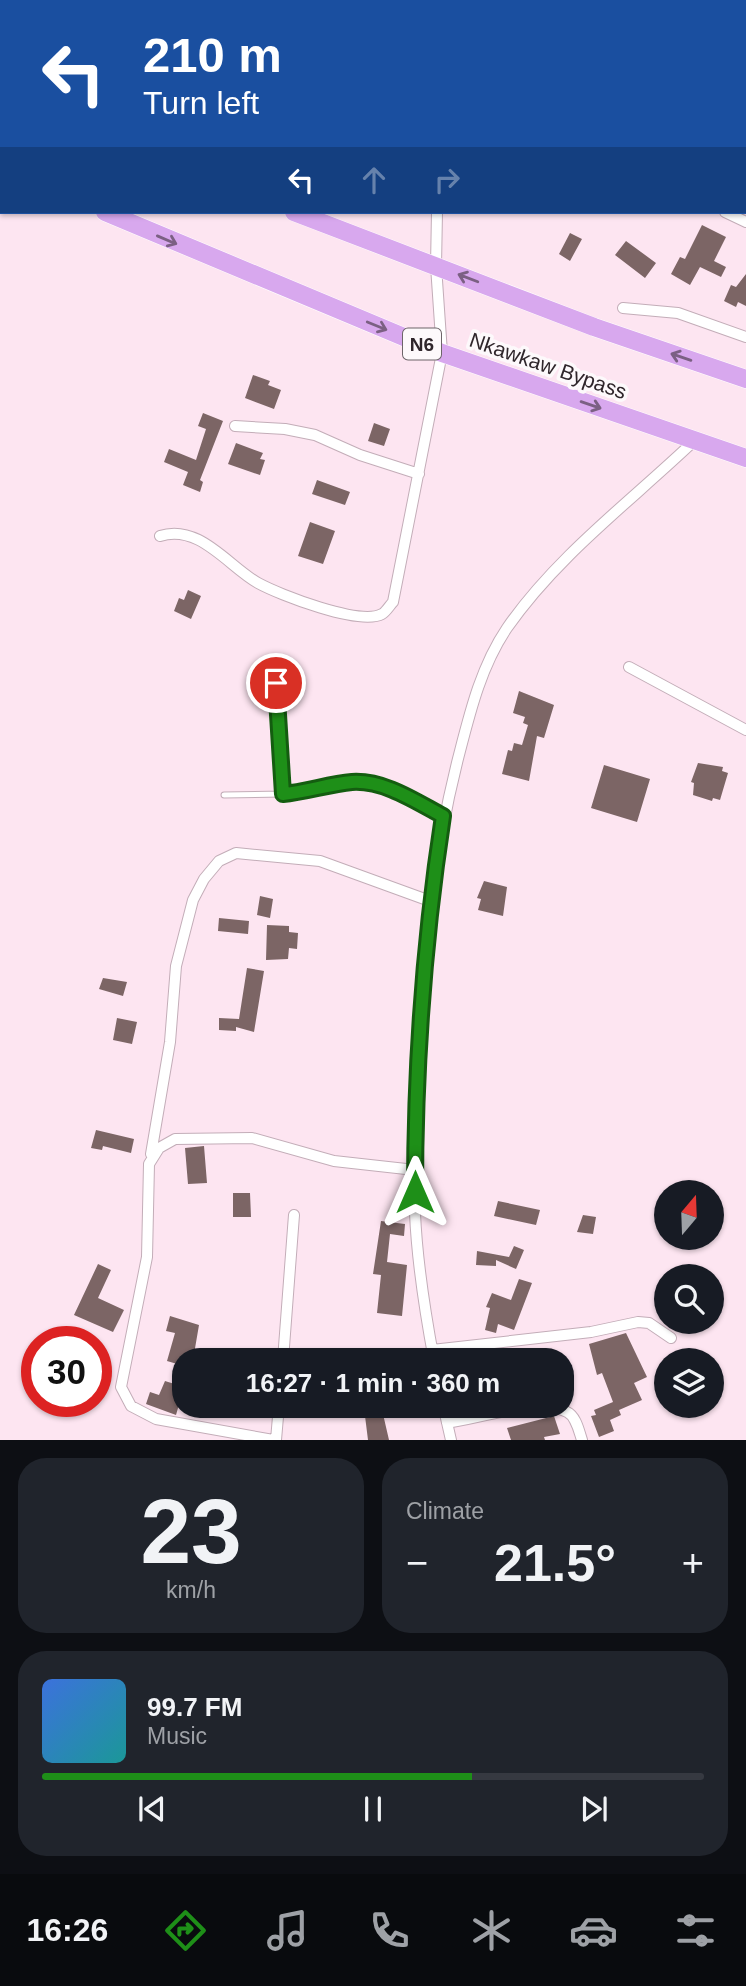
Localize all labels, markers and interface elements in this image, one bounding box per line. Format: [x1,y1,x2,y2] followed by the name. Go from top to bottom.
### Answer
[28,28,119,119] icon: left
[143,28,282,82] text: 210 m
[143,85,259,121] text: Turn left
[282,161,320,199] icon: left
[355,161,393,199] icon: ahead
[428,161,466,199] icon: right
[156,234,177,247] one-way arrow
[457,271,479,284] one-way arrow
[366,320,388,333] one-way arrow
[403,328,441,360] road number: N6
[467,328,630,403] street label: Nkawkaw Bypass
[671,350,693,362] one-way arrow
[579,400,601,412] one-way arrow
[246,653,306,713] pin
[257,664,295,702] icon: arrive
[378,1155,452,1229] position arrow
[654,1180,724,1250] north arrow
[654,1180,724,1418] map controls
[654,1264,724,1334] button: search
[21,1326,112,1417] speed limit sign: 30
[654,1348,724,1418] button: layers
[246,1368,500,1398] text: 16:27 · 1 min · 360 m
[140,1481,242,1582] text: 23
[406,1498,484,1524] text: Climate
[494,1534,616,1592] text: 21.5°
[406,1542,428,1584] text: −
[682,1542,704,1584] text: +
[166,1577,216,1603] text: km/h
[147,1692,242,1722] text: 99.7 FM
[147,1723,207,1749] text: Music
[133,1790,171,1828] icon: previous
[354,1790,392,1828] icon: pause
[575,1790,613,1828] icon: next
[161,1906,210,1955] icon: directions
[263,1906,312,1955] icon: music
[365,1906,414,1955] icon: phone
[467,1906,516,1955] icon: climate
[569,1906,618,1955] icon: car
[671,1906,720,1955] icon: filters
[26,1912,108,1948] text: 16:26

